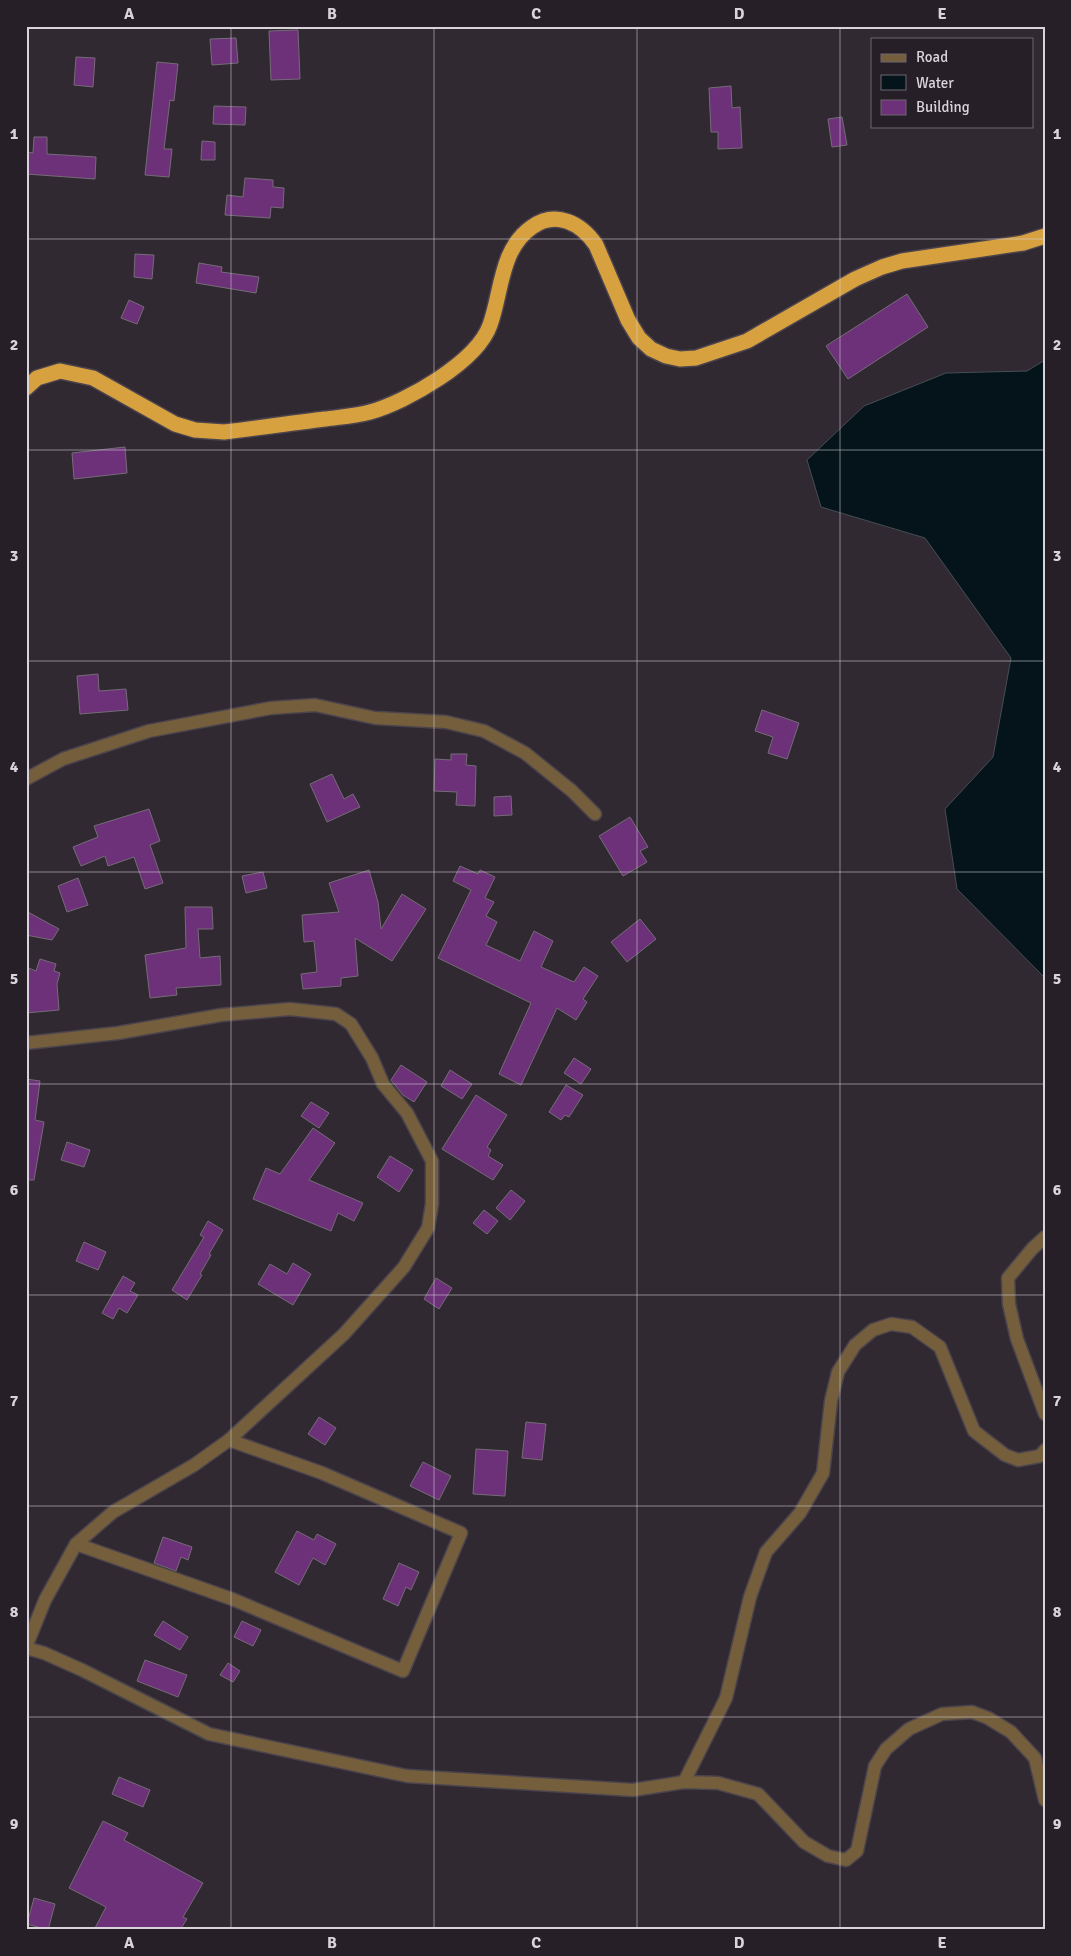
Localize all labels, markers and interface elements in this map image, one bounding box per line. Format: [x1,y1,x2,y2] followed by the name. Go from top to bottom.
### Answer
[124,4,135,24] text: A
[327,4,337,24] text: B
[531,4,541,24] text: C
[734,4,745,24] text: D
[937,4,947,24] text: E
[871,38,1034,128] legend
[916,48,948,66] text: Road
[916,74,954,92] text: Water
[916,98,970,116] text: Building
[10,124,19,144] text: 1
[1053,124,1062,144] text: 1
[10,335,18,355] text: 2
[1053,335,1061,355] text: 2
[10,546,18,566] text: 3
[1053,546,1061,566] text: 3
[10,757,19,777] text: 4
[1053,757,1062,777] text: 4
[10,969,18,989] text: 5
[1053,969,1061,989] text: 5
[10,1180,19,1200] text: 6
[1053,1180,1062,1200] text: 6
[10,1391,19,1411] text: 7
[1053,1391,1062,1411] text: 7
[10,1602,19,1622] text: 8
[1053,1602,1062,1622] text: 8
[10,1814,19,1834] text: 9
[1053,1814,1062,1834] text: 9
[124,1933,135,1953] text: A
[327,1933,337,1953] text: B
[531,1933,541,1953] text: C
[734,1933,745,1953] text: D
[937,1933,947,1953] text: E

